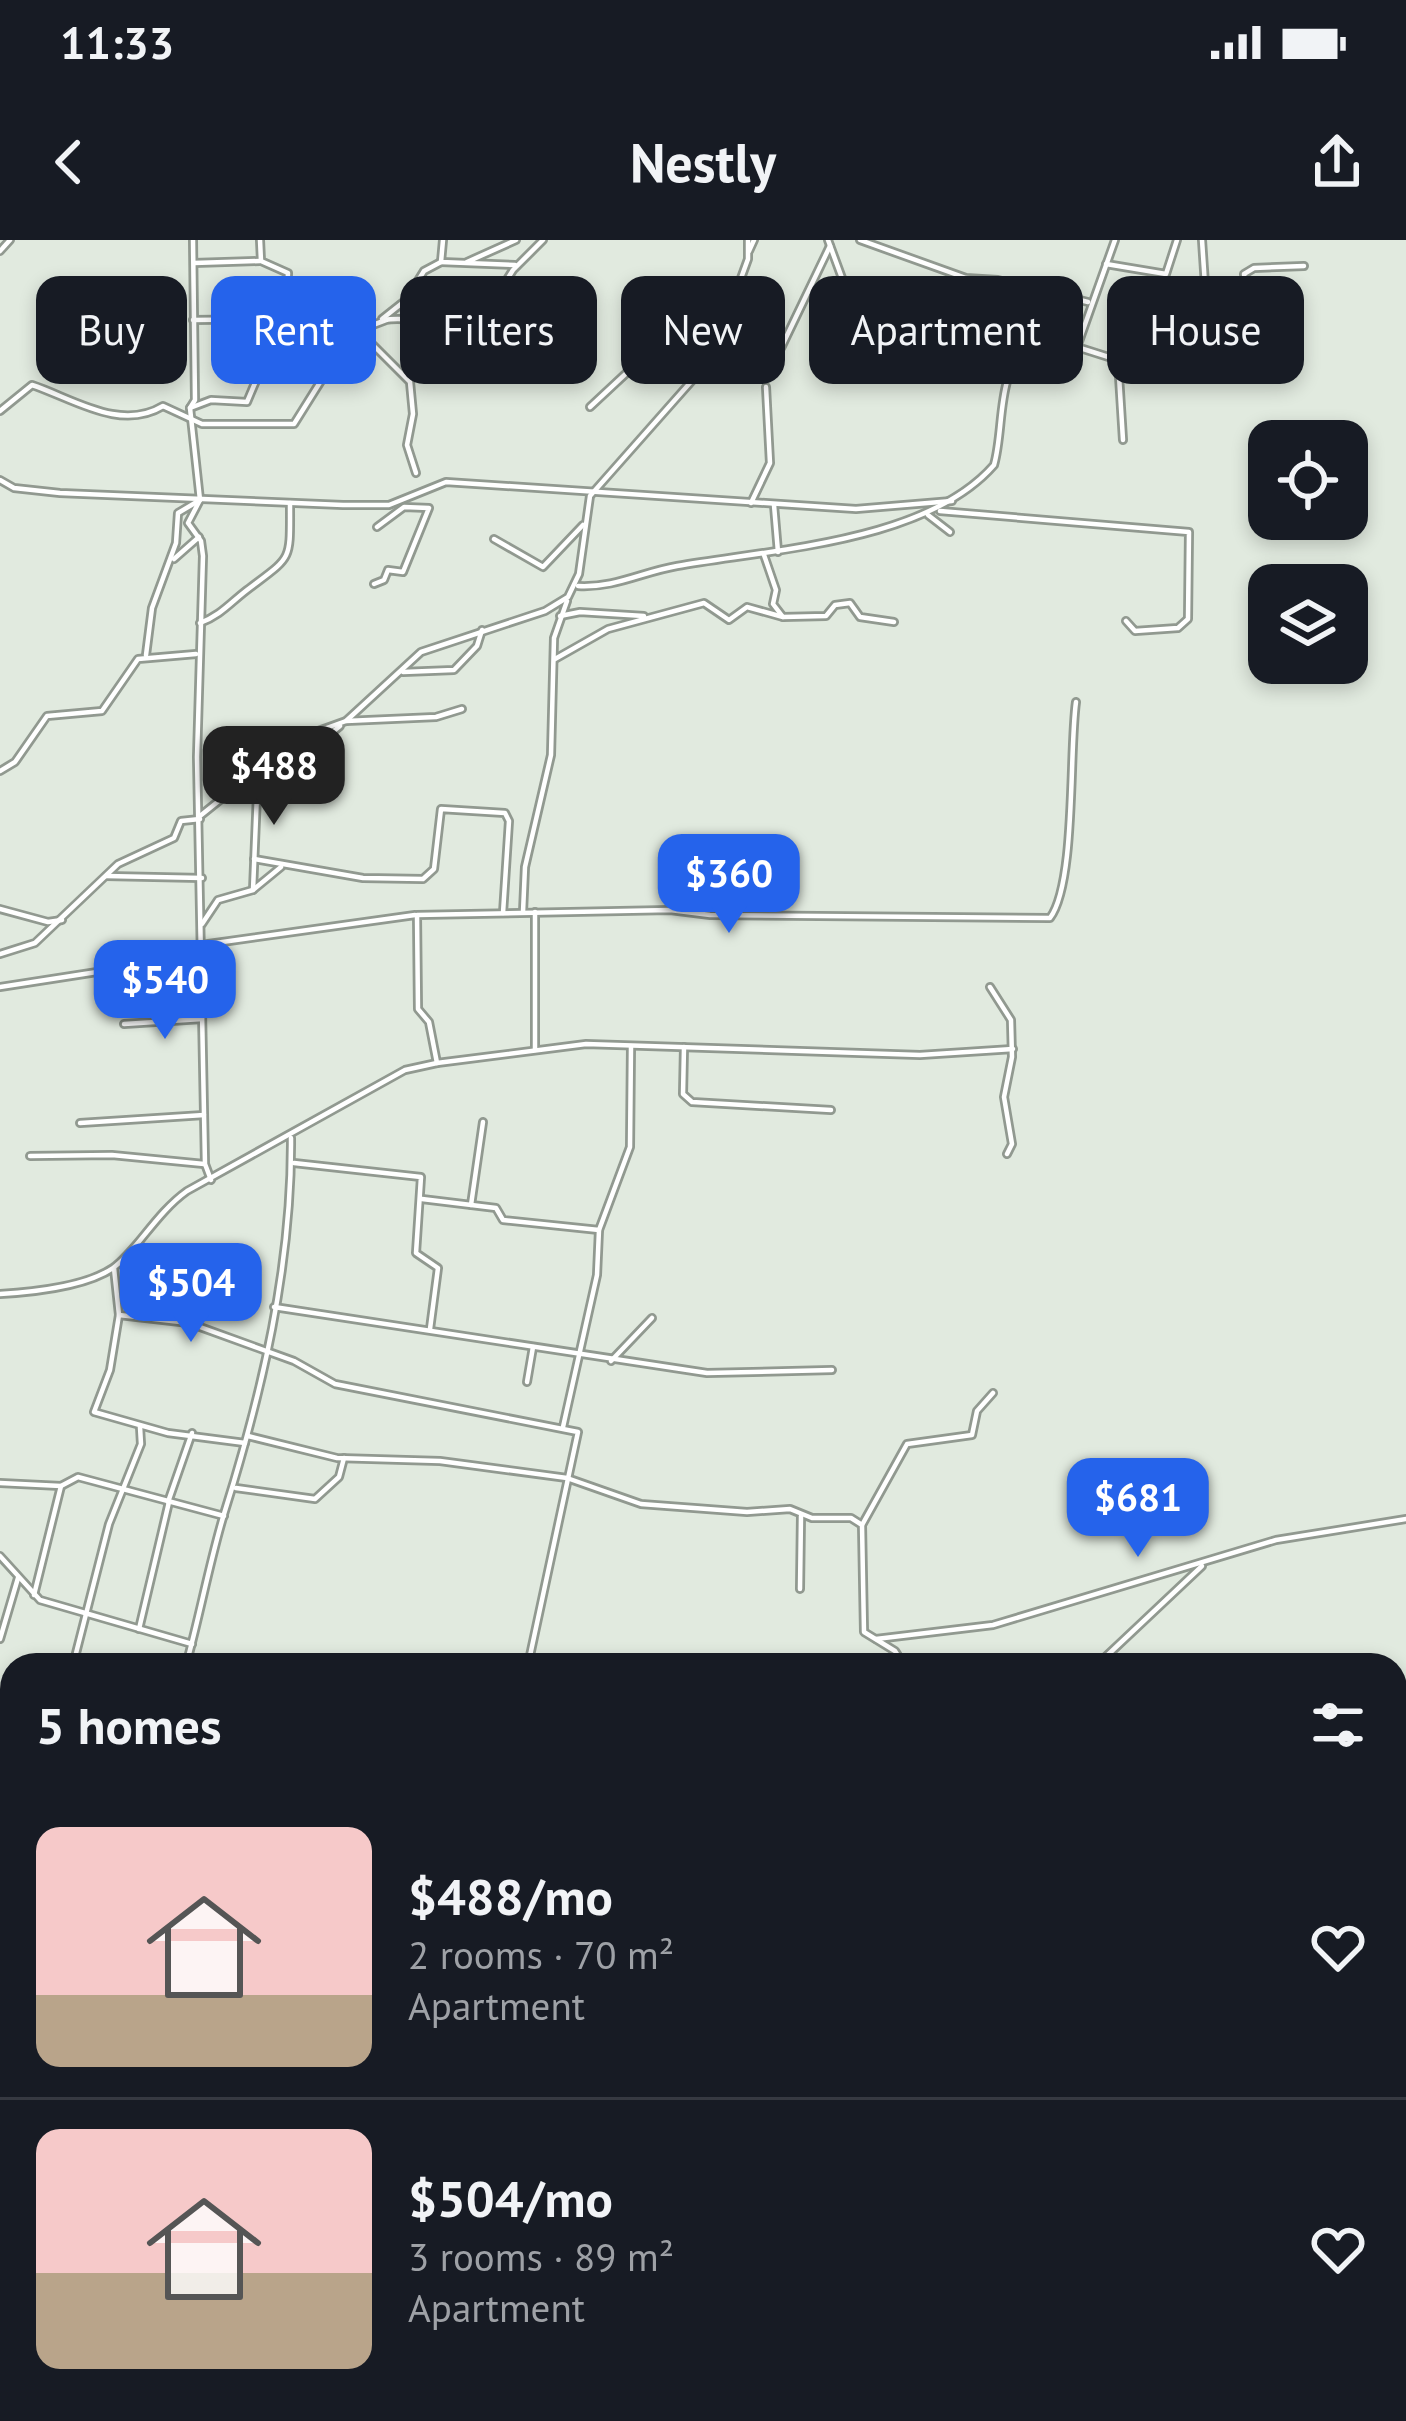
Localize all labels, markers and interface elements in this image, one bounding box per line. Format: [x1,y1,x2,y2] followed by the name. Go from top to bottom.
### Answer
[60,13,174,71] text: 11:33
[630,127,776,197] text: Nestly
[36,129,102,195] icon: back
[1304,129,1370,195] icon: share
[36,276,187,384] chip: Buy
[211,276,376,384] chip: Rent
[400,276,597,384] chip: Filters
[621,276,785,384] chip: New
[809,276,1083,384] chip: Apartment
[1107,276,1304,384] chip: House
[1248,420,1368,684] map controls
[1248,420,1368,540] button: locate
[1248,564,1368,684] button: layers
[203,726,345,828] pin: $488
[230,739,318,790] text: $488
[658,834,800,936] pin: $360
[685,847,773,898] text: $360
[94,940,236,1042] pin: $540
[121,953,209,1004] text: $540
[120,1243,262,1345] pin: $504
[147,1256,235,1307] text: $504
[1067,1458,1209,1560] pin: $681
[1094,1471,1182,1522] text: $681
[36,1692,222,1758] text: 5 homes
[1305,1692,1371,1758] icon: filters
[408,1863,613,1929] text: $488/mo
[132,1875,276,2019] icon: home
[1305,1914,1371,1980] icon: heart
[408,1929,674,1980] text: 2 rooms · 70 m²
[408,1980,585,2031] text: Apartment
[408,2165,613,2231] text: $504/mo
[132,2177,276,2321] icon: home
[1305,2216,1371,2282] icon: heart
[408,2231,674,2282] text: 3 rooms · 89 m²
[408,2282,585,2333] text: Apartment

